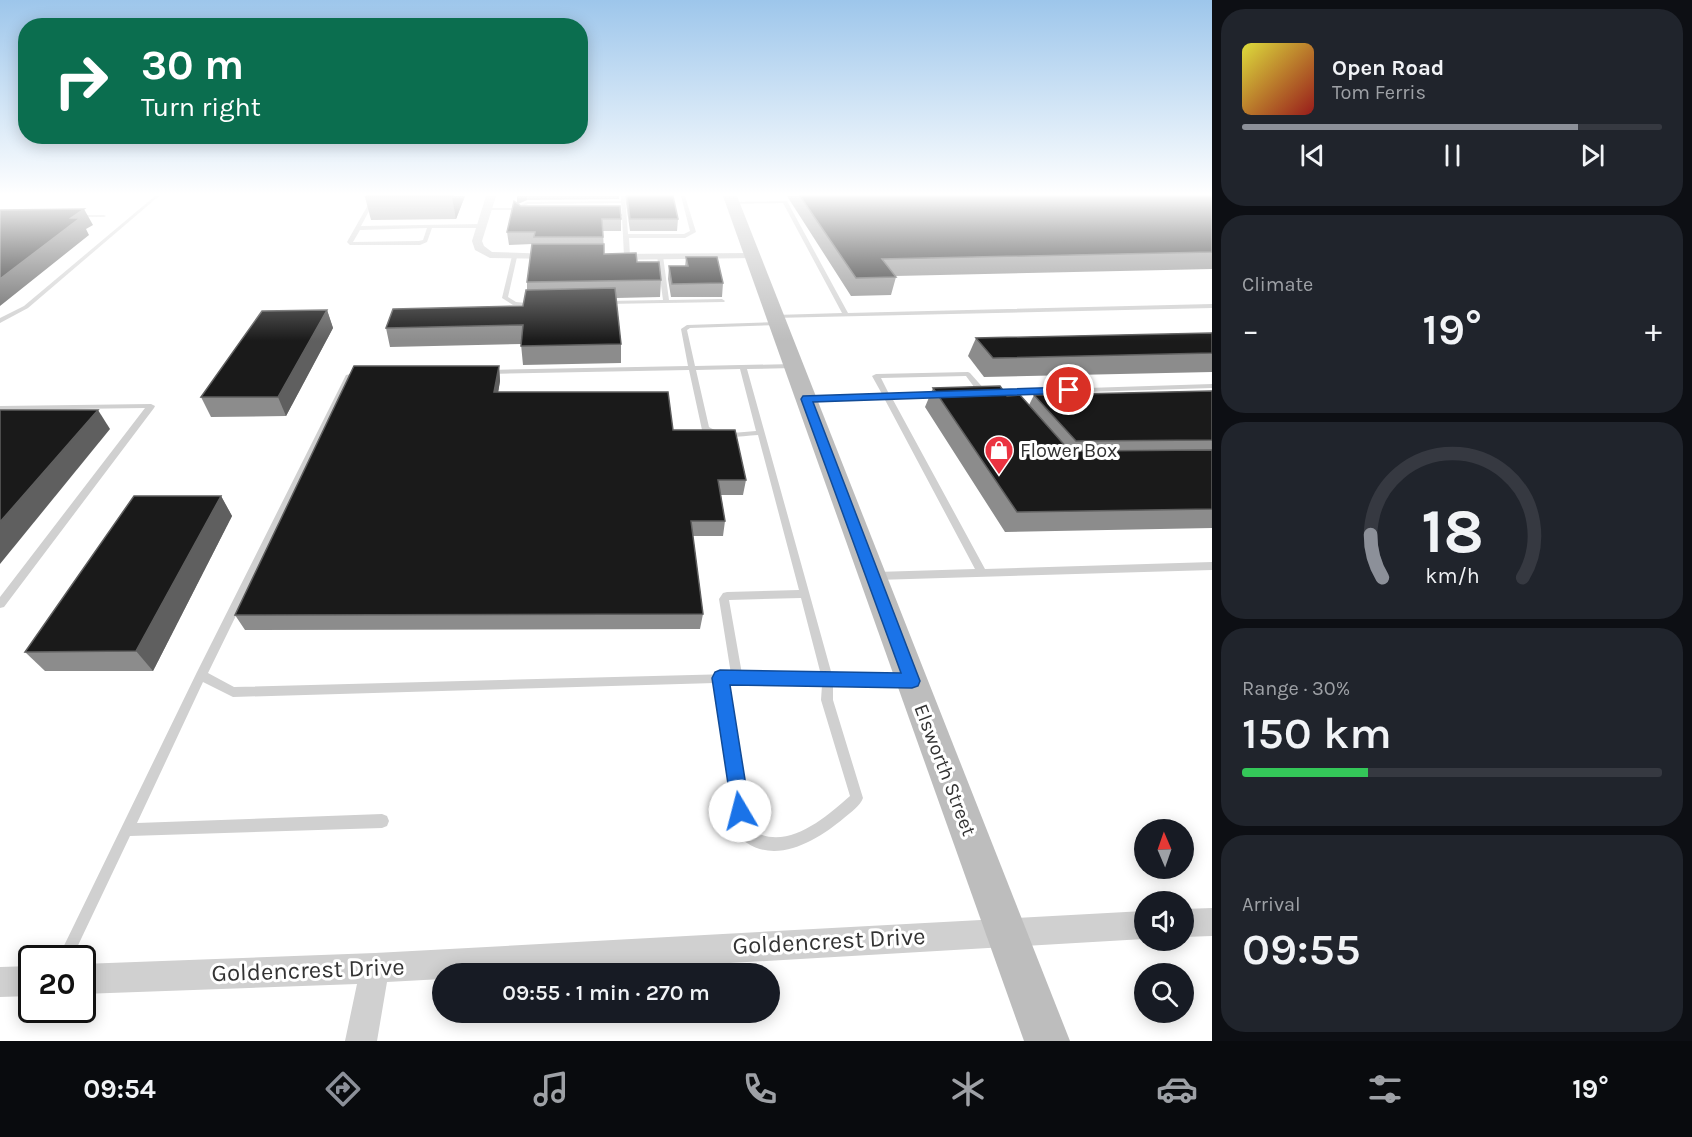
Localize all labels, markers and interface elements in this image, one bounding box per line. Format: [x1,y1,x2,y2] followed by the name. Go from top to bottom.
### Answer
[141,40,244,90] text: 30 m
[42,42,120,120] icon: right
[1332,55,1444,81] text: Open Road
[1332,81,1426,104] text: Tom Ferris
[141,91,261,123] text: Turn right
[1296,139,1329,172] icon: previous
[1436,139,1469,172] icon: pause
[1576,139,1609,172] icon: next
[1242,273,1313,296] text: Climate
[1422,303,1482,355] text: 19°
[1242,311,1259,349] text: −
[1645,311,1662,349] text: +
[1043,364,1094,415] pin
[1052,373,1085,406] icon: arrive
[983,434,1015,476] shop icon: Flower Box
[1020,439,1117,462] place label: Flower Box
[1421,495,1483,568] text: 18
[1425,563,1479,588] text: km/h
[1242,677,1350,700] text: Range · 30%
[909,701,981,840] street label: Elsworth Street
[1242,707,1392,759] text: 150 km
[708,779,772,843] position arrow
[1134,819,1194,879] north arrow
[1134,819,1194,1023] map controls
[1134,891,1194,951] button: sound
[1242,893,1301,916] text: Arrival
[732,922,926,960] street label: Goldencrest Drive
[1242,923,1361,975] text: 09:55
[18,945,96,1023] speed limit sign: 20
[211,953,405,987] street label: Goldencrest Drive
[1134,963,1194,1023] button: search
[502,980,710,1006] text: 09:55 · 1 min · 270 m
[322,1068,364,1110] icon: directions
[530,1068,572,1110] icon: music
[739,1068,781,1110] icon: phone
[947,1068,989,1110] icon: climate
[1156,1068,1198,1110] icon: car
[1364,1068,1406,1110] icon: filters
[83,1073,156,1105] text: 09:54
[1572,1073,1609,1105] text: 19°

